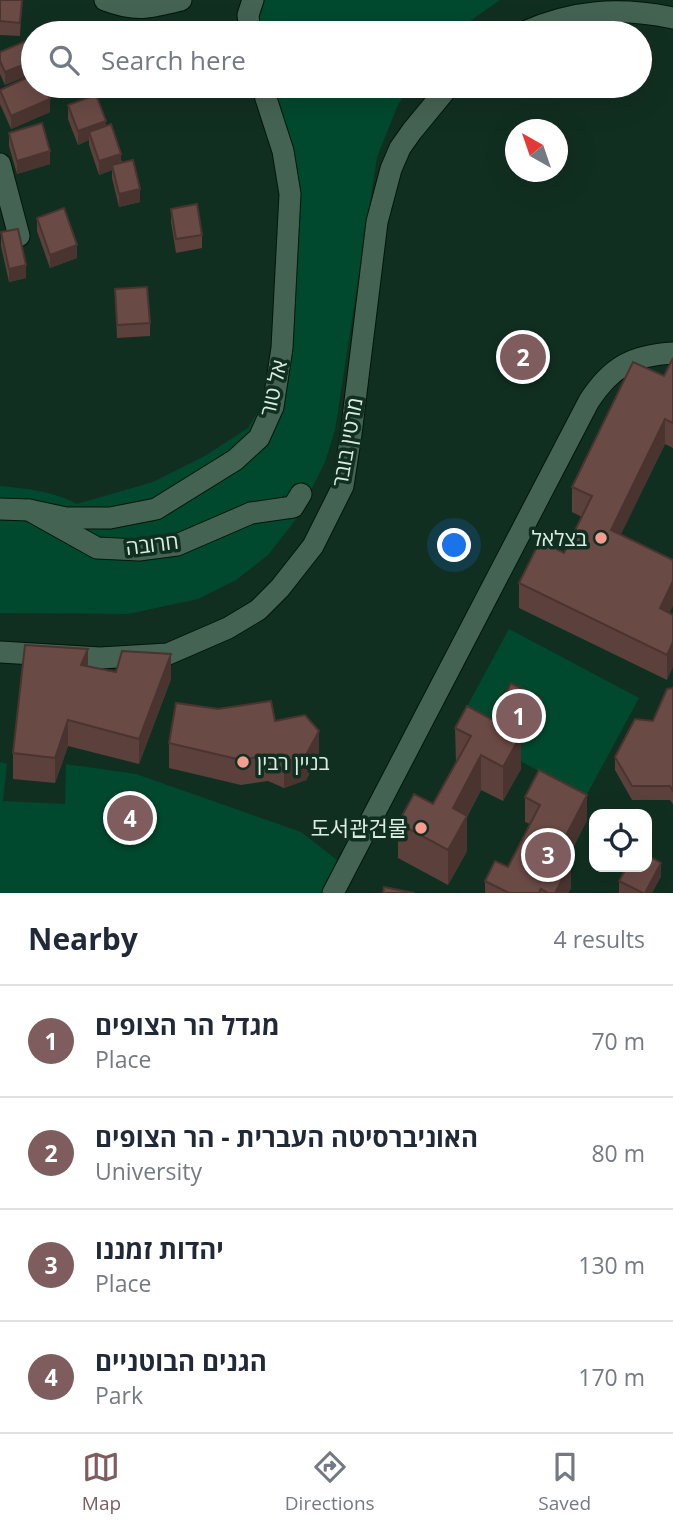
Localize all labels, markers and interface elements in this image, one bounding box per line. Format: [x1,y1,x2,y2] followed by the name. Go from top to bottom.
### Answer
[21,21,652,98] search box
[45,41,83,79] icon: search
[101,42,246,78] text: Search here
[505,119,568,182] north arrow
[500,331,546,383] pin: 2
[253,357,293,419] street label: אל טור
[325,395,369,489] street label: מרטין בובר
[532,524,587,552] place label: בצלאל
[124,527,180,561] street label: חרובה
[437,528,471,562] your location
[593,530,609,546] marker: בצלאל
[496,690,542,742] pin: 1
[257,748,330,776] place label: בניין רבין
[235,754,251,770] marker: בניין רבין
[107,792,153,844] pin: 4
[589,809,652,872] map controls
[589,809,652,872] button: locate
[310,814,407,842] place label: 도서관건물
[413,820,429,836] marker: 도서관건물
[525,829,571,881] pin: 3
[28,918,138,959] text: Nearby
[554,923,645,955] text: 4 results
[95,1007,280,1043] text: מגדל הר הצופים
[44,1025,58,1057] text: 1
[591,1025,645,1057] text: 70 m
[95,1043,151,1075] text: Place
[95,1119,478,1155] text: האוניברסיטה העברית - הר הצופים
[44,1137,58,1169] text: 2
[591,1137,645,1169] text: 80 m
[95,1155,202,1187] text: University
[95,1231,224,1267] text: יהדות זמננו
[44,1249,58,1281] text: 3
[578,1249,645,1281] text: 130 m
[95,1267,151,1299] text: Place
[95,1343,267,1379] text: הגנים הבוטניים
[44,1361,58,1393] text: 4
[578,1361,645,1393] text: 170 m
[95,1379,143,1411] text: Park
[82,1448,121,1516] tab: Map
[285,1448,375,1516] tab: Directions
[538,1448,591,1516] tab: Saved

